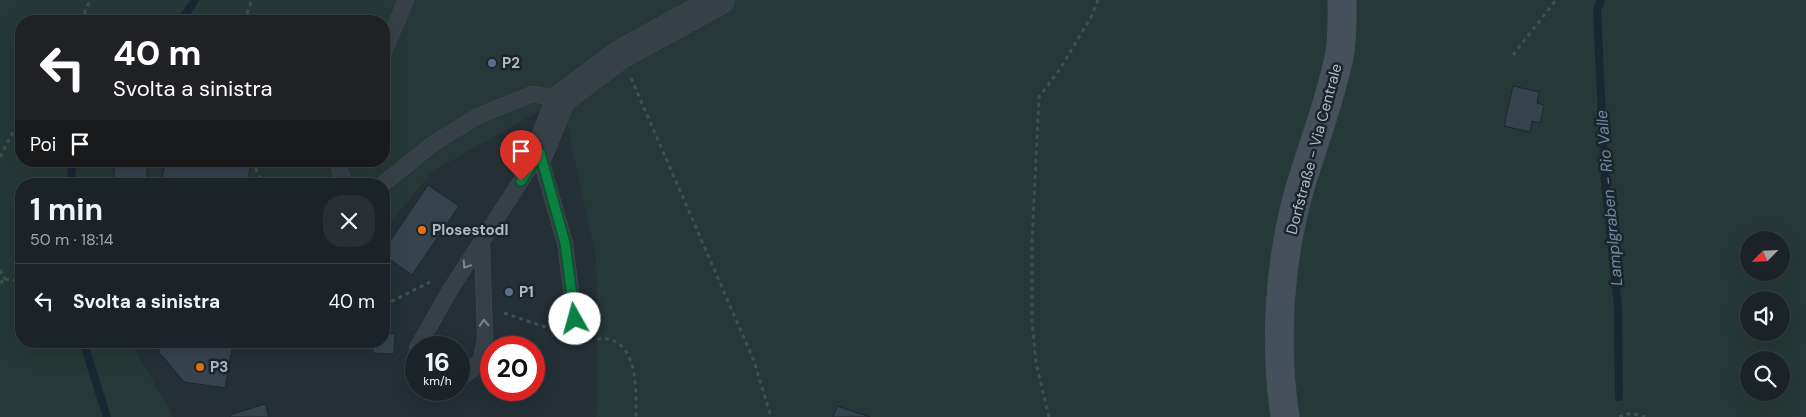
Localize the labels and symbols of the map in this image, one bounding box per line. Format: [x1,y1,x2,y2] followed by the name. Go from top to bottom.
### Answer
[502,53,520,73] place label: P2
[486,57,498,69] marker: P2
[1282,61,1346,237] street label: Dorfstraße - Via Centrale
[1591,109,1627,287] water label: Lamplgraben - Rio Valle
[500,130,542,181] pin
[432,220,508,240] place label: Plosestodl
[416,224,428,236] marker: Plosestodl
[1740,231,1790,281] north arrow
[463,260,473,269] one-way arrow
[519,282,534,302] place label: P1
[503,286,515,298] marker: P1
[548,292,600,344] position arrow
[479,319,490,327] one-way arrow
[480,336,545,401] speed limit sign: 20
[210,357,228,377] place label: P3
[194,361,206,373] marker: P3

